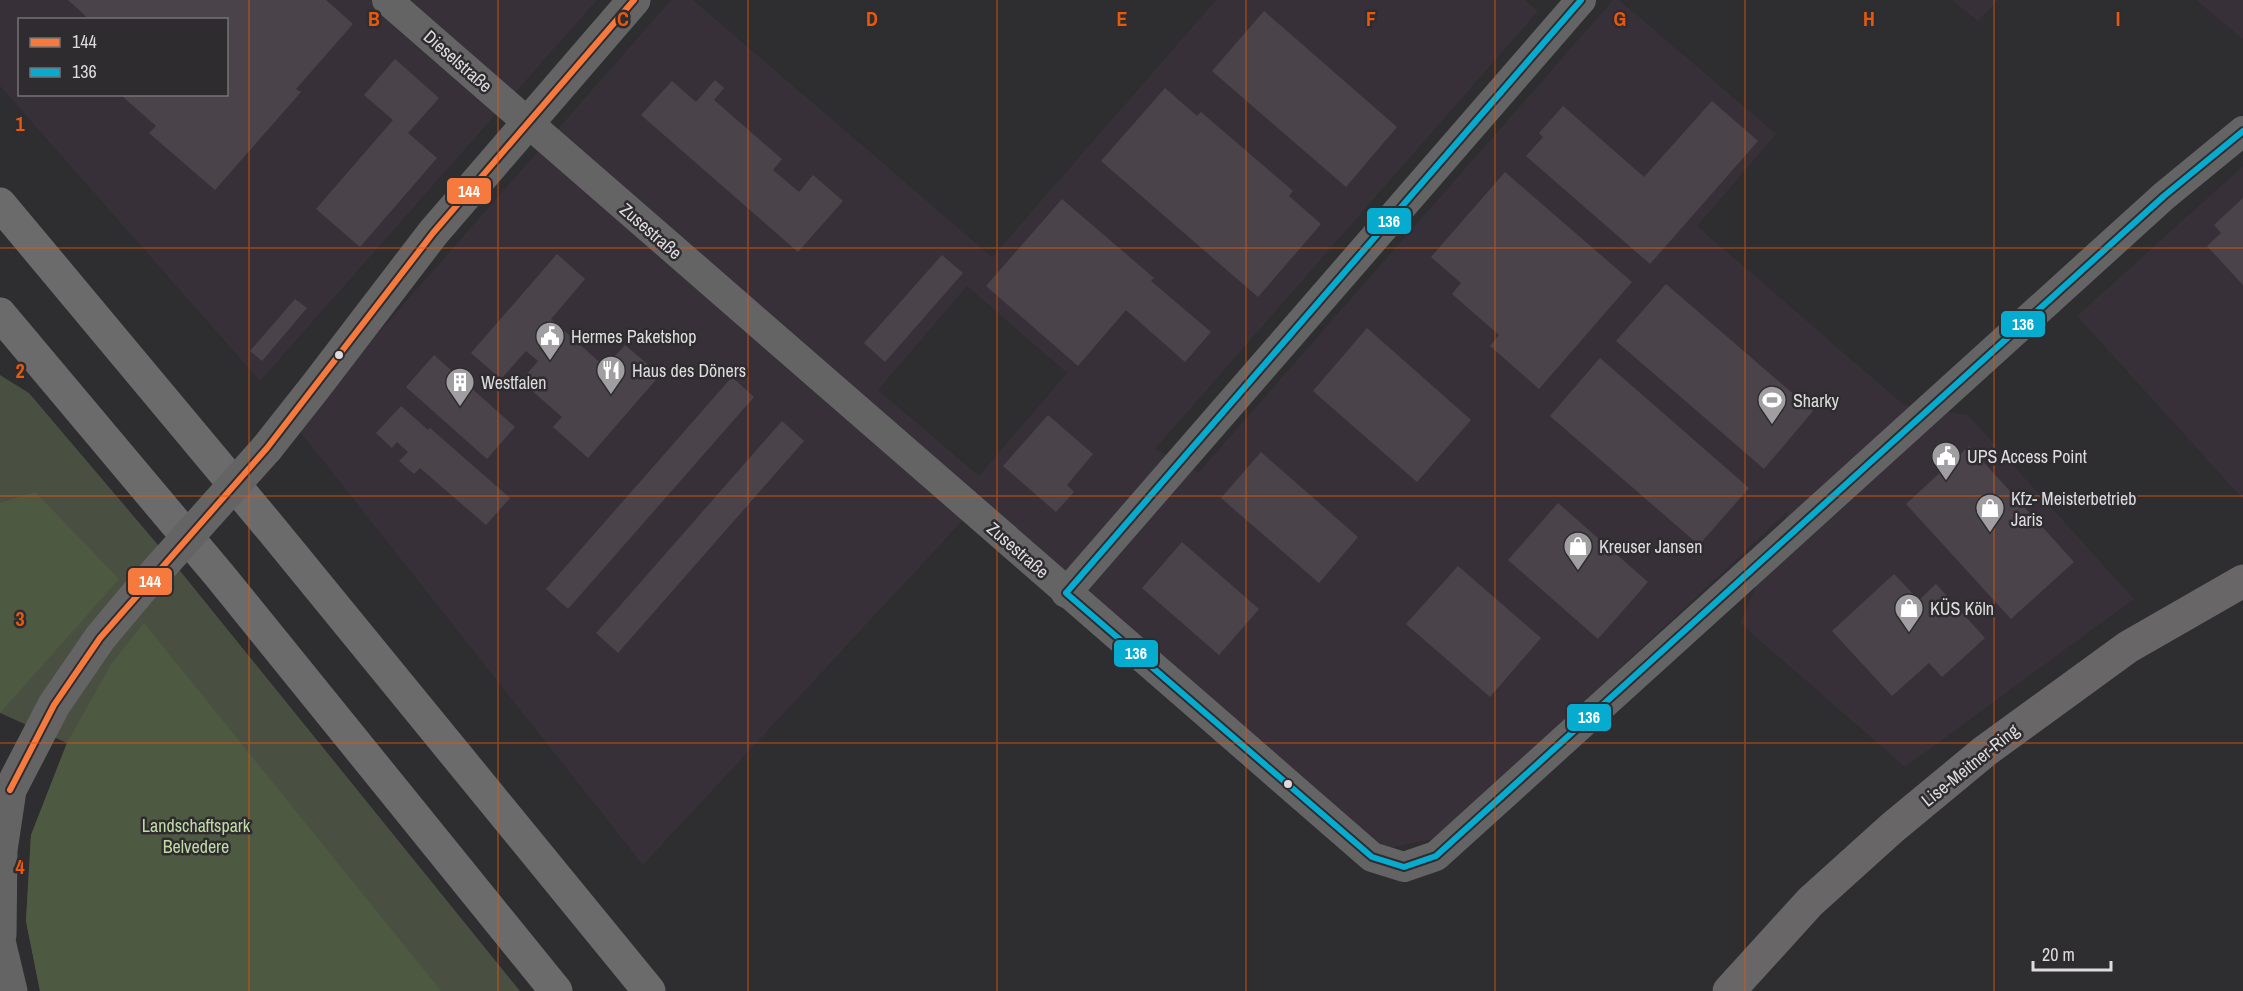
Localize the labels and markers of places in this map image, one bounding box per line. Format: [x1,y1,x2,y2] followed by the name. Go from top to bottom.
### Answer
[534,320,566,362] public building icon: Hermes Paketshop
[571,324,697,349] place label: Hermes Paketshop
[333,349,345,361] unlabelled marker
[595,354,627,396] restaurant icon: Haus des Döners
[632,358,746,383] place label: Haus des Döners
[444,366,476,408] building icon: Westfalen
[481,370,546,395] place label: Westfalen
[1756,384,1788,426] sports icon: Sharky
[1793,388,1840,413] place label: Sharky
[1930,440,1962,482] public building icon: UPS Access Point
[1967,444,2087,469] place label: UPS Access Point
[2011,486,2137,532] place label: Kfz- Meisterbetrieb Jaris
[1974,492,2006,534] shop icon: Kfz- Meisterbetrieb Jaris
[1562,530,1594,572] shop icon: Kreuser Jansen
[1599,534,1702,559] place label: Kreuser Jansen
[1893,592,1925,634] shop icon: KÜS Köln
[1930,596,1994,621] place label: KÜS Köln
[1282,778,1294,790] unlabelled marker

